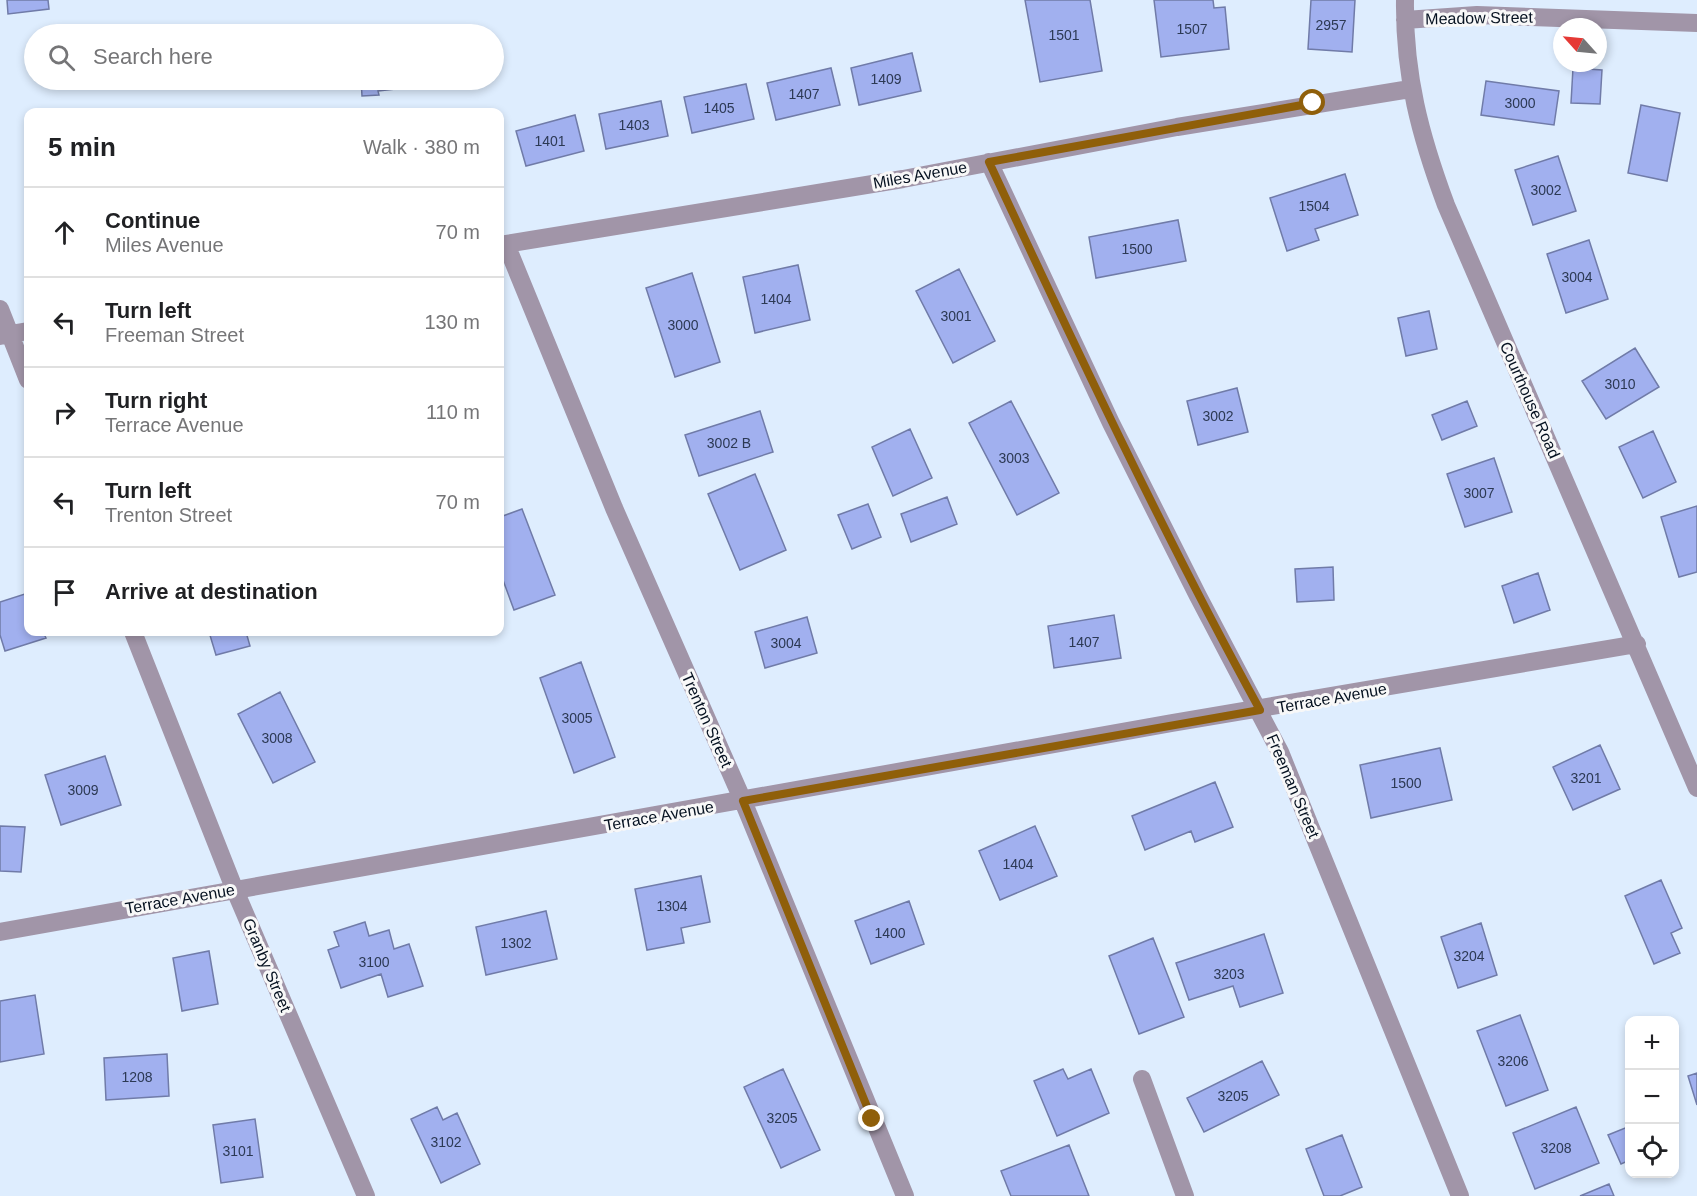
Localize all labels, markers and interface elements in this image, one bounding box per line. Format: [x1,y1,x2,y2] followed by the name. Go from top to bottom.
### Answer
[1425,9,1533,27] street label: Meadow Street
[1315,17,1347,33] house number: 2957
[1553,18,1607,72] north arrow
[1176,21,1208,37] house number: 1507
[24,24,504,90] search box
[1048,27,1080,43] house number: 1501
[45,41,78,74] icon: search
[93,44,213,69] text: Search here
[870,71,902,87] house number: 1409
[788,86,820,102] house number: 1407
[1299,89,1325,115] route start
[1504,95,1536,111] house number: 3000
[703,100,735,116] house number: 1405
[618,117,650,133] house number: 1403
[48,132,116,162] text: 5 min
[534,133,566,149] house number: 1401
[363,136,480,158] text: Walk · 380 m
[872,158,968,192] street label: Miles Avenue
[1530,182,1562,198] house number: 3002
[1298,198,1330,214] house number: 1504
[105,208,200,233] text: Continue
[48,216,81,249] icon: ahead
[436,221,480,243] text: 70 m
[105,234,224,256] text: Miles Avenue
[1121,241,1153,257] house number: 1500
[1561,269,1593,285] house number: 3004
[760,291,792,307] house number: 1404
[105,298,191,323] text: Turn left
[48,306,81,339] icon: left
[940,308,972,324] house number: 3001
[424,311,480,333] text: 130 m
[667,317,699,333] house number: 3000
[105,324,244,346] text: Freeman Street
[1497,339,1563,461] street label: Courthouse Road
[1604,376,1636,392] house number: 3010
[105,388,207,413] text: Turn right
[48,396,81,429] icon: right
[426,401,480,423] text: 110 m
[1202,408,1234,424] house number: 3002
[105,414,244,436] text: Terrace Avenue
[707,435,751,451] house number: 3002 B
[998,450,1030,466] house number: 3003
[105,478,191,503] text: Turn left
[1463,485,1495,501] house number: 3007
[48,486,81,519] icon: left
[436,491,480,513] text: 70 m
[105,504,232,526] text: Trenton Street
[48,576,81,609] icon: arrive
[105,579,318,604] text: Arrive at destination
[1068,634,1100,650] house number: 1407
[770,635,802,651] house number: 3004
[679,670,736,770] street label: Trenton Street
[1276,680,1388,716] street label: Terrace Avenue
[561,710,593,726] house number: 3005
[261,730,293,746] house number: 3008
[1263,732,1323,841] street label: Freeman Street
[1570,770,1602,786] house number: 3201
[1390,775,1422,791] house number: 1500
[67,782,99,798] house number: 3009
[603,798,715,834] street label: Terrace Avenue
[1002,856,1034,872] house number: 1404
[124,881,236,917] street label: Terrace Avenue
[656,898,688,914] house number: 1304
[240,916,294,1015] street label: Granby Street
[874,925,906,941] house number: 1400
[500,935,532,951] house number: 1302
[1453,948,1485,964] house number: 3204
[358,954,390,970] house number: 3100
[1213,966,1245,982] house number: 3203
[1625,1016,1679,1178] map controls
[1625,1016,1679,1070] button: +
[1497,1053,1529,1069] house number: 3206
[121,1069,153,1085] house number: 1208
[1625,1070,1679,1124] button: −
[1217,1088,1249,1104] house number: 3205
[858,1105,884,1131] route end
[766,1110,798,1126] house number: 3205
[1625,1124,1679,1178] button: locate
[430,1134,462,1150] house number: 3102
[1540,1140,1572,1156] house number: 3208
[222,1143,254,1159] house number: 3101

